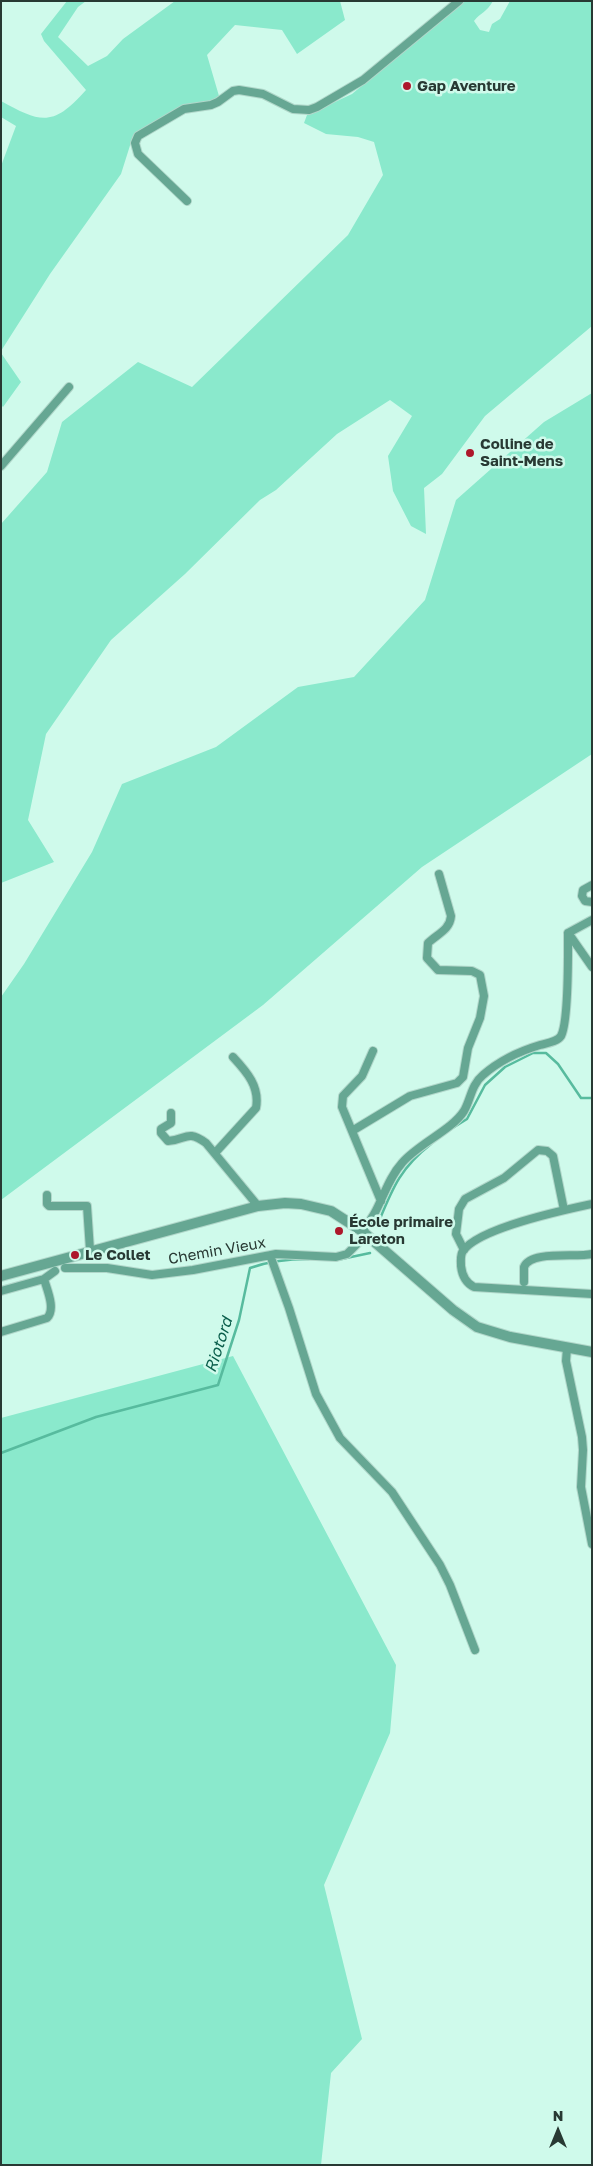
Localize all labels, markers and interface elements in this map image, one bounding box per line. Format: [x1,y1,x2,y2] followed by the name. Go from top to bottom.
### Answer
[417,77,516,95] place label: Gap Aventure
[401,80,413,92] marker: Gap Aventure
[480,435,563,470] place label: Colline de Saint-Mens
[464,447,476,459] marker: Colline de Saint-Mens
[349,1213,453,1248] place label: École primaire Lareton
[333,1225,345,1237] marker: École primaire Lareton
[167,1234,267,1268] street label: Chemin Vieux
[85,1246,151,1264] place label: Le Collet
[69,1249,81,1261] marker: Le Collet
[201,1315,237,1375] water label: Riotord
[533,2106,583,2156] north arrow
[553,2107,563,2124] text: N

